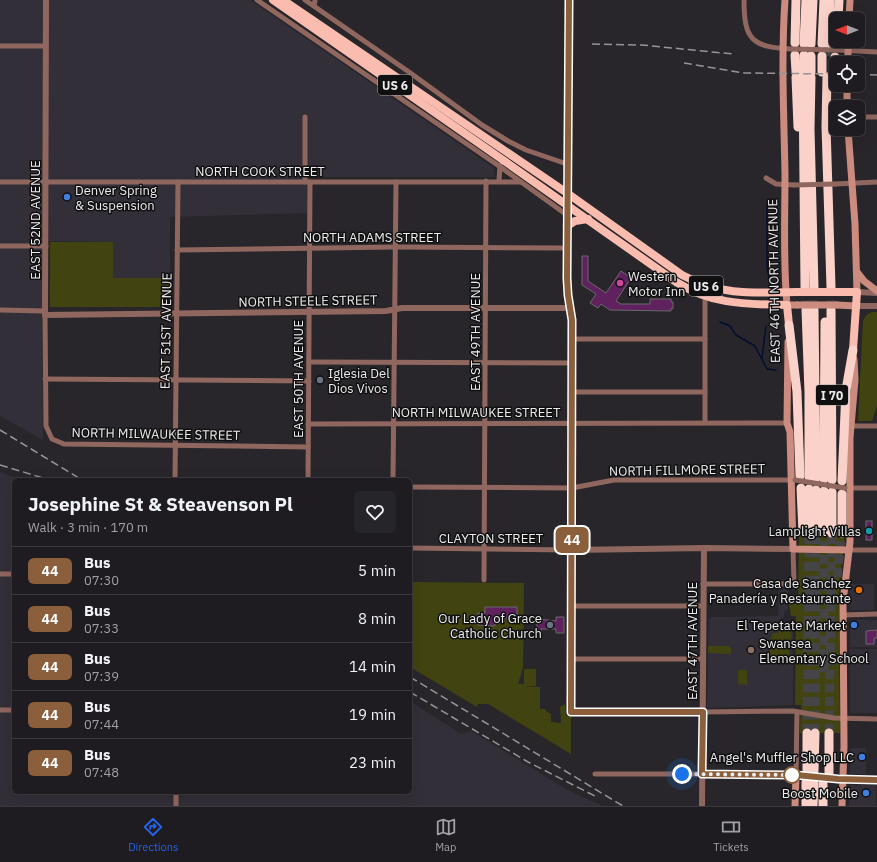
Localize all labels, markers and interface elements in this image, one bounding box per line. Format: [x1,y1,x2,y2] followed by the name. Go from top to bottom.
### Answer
[829,12,865,48] north arrow
[829,12,865,136] map controls
[829,56,865,92] button: locate
[378,75,412,95] road number: US 6
[829,100,865,136] button: layers
[27,160,44,280] street label: EAST 52ND AVENUE
[195,163,325,180] street label: NORTH COOK STREET
[75,182,157,214] place label: Denver Spring & Suspension
[62,192,72,202] marker: Denver Spring & Suspension
[764,199,784,363] street label: EAST 46TH NORTH AVENUE
[303,229,442,246] street label: NORTH ADAMS STREET
[628,268,685,300] place label: Western Motor Inn
[156,273,176,389] street label: EAST 51ST AVENUE
[467,273,484,391] street label: EAST 49TH AVENUE
[689,276,723,296] road number: US 6
[615,278,625,288] marker: Western Motor Inn
[238,291,378,311] street label: NORTH STEELE STREET
[290,320,307,438] street label: EAST 50TH AVENUE
[328,365,390,397] place label: Iglesia Del Dios Vivos
[315,375,325,385] marker: Iglesia Del Dios Vivos
[816,385,848,405] road number: I 70
[392,404,561,421] street label: NORTH MILWAUKEE STREET
[71,424,241,444] street label: NORTH MILWAUKEE STREET
[609,460,766,480] street label: NORTH FILLMORE STREET
[354,491,396,533] button: heart
[28,492,293,516] text: Josephine St & Steavenson Pl
[28,519,148,536] text: Walk · 3 min · 170 m
[769,523,861,540] place label: Lamplight Villas
[864,526,874,536] marker: Lamplight Villas
[554,527,590,553] line badge: 44
[439,530,544,547] street label: CLAYTON STREET
[564,531,580,549] text: 44
[84,553,111,572] text: Bus
[358,561,396,580] text: 5 min
[42,562,58,580] text: 44
[84,572,119,589] text: 07:30
[709,575,851,607] place label: Casa de Sanchez Panadería y Restaurante
[684,582,701,700] street label: EAST 47TH AVENUE
[854,585,864,595] marker: Casa de Sanchez Panadería y Restaurante
[84,601,111,620] text: Bus
[358,609,396,628] text: 8 min
[42,610,58,628] text: 44
[438,610,542,642] place label: Our Lady of Grace Catholic Church
[737,617,846,634] place label: El Tepetate Market
[84,620,119,637] text: 07:33
[545,620,555,630] marker: Our Lady of Grace Catholic Church
[849,620,859,630] marker: El Tepetate Market
[759,635,869,667] place label: Swansea Elementary School
[746,645,756,655] marker: Swansea Elementary School
[84,649,111,668] text: Bus
[349,657,396,676] text: 14 min
[42,658,58,676] text: 44
[84,668,119,685] text: 07:39
[84,697,111,716] text: Bus
[349,705,396,724] text: 19 min
[42,706,58,724] text: 44
[84,716,119,733] text: 07:44
[84,745,111,764] text: Bus
[710,749,854,766] place label: Angel's Muffler Shop LLC
[857,752,867,762] marker: Angel's Muffler Shop LLC
[349,753,396,772] text: 23 min
[42,754,58,772] text: 44
[84,764,119,781] text: 07:48
[672,764,692,784] your location
[783,766,801,784] unlabelled marker
[782,785,858,802] place label: Boost Mobile
[861,788,871,798] marker: Boost Mobile
[128,816,178,854] tab: Directions
[435,816,457,854] tab: Map
[713,816,749,854] tab: Tickets

